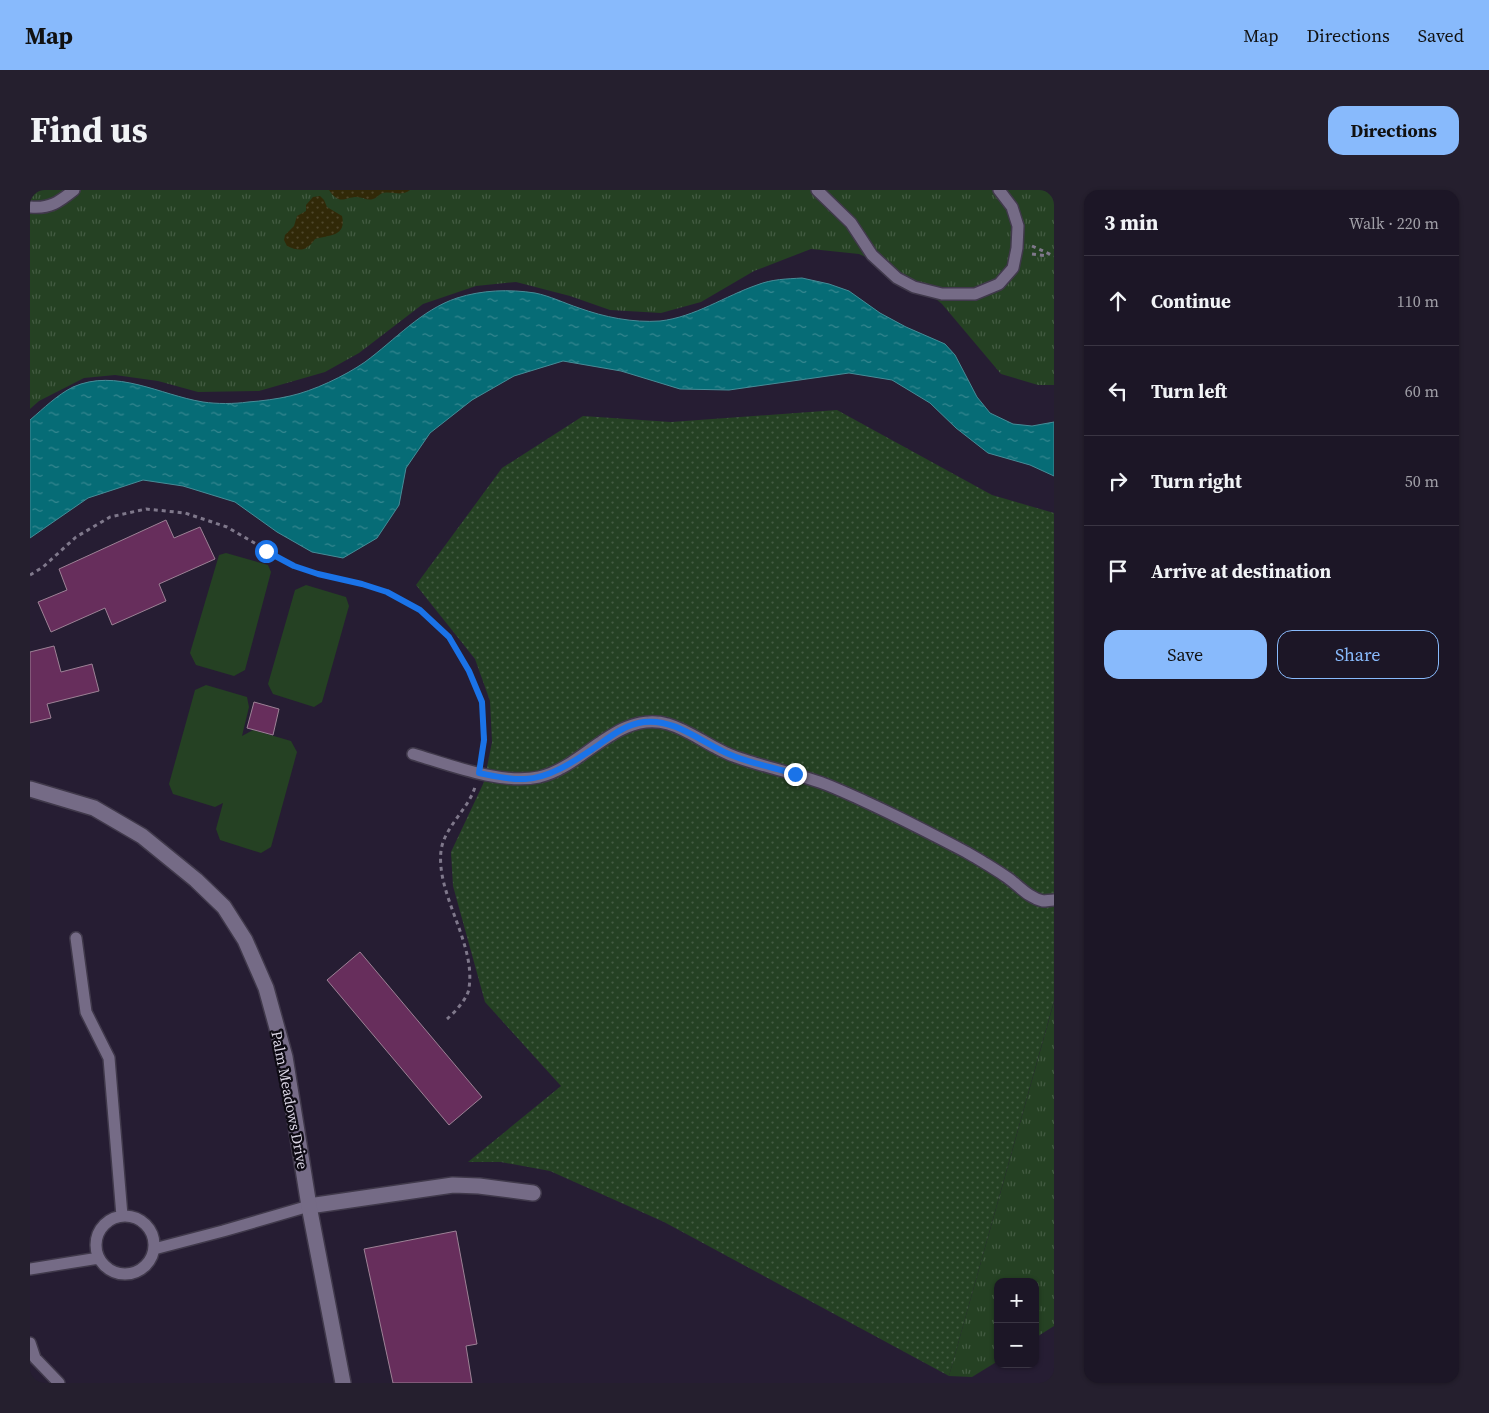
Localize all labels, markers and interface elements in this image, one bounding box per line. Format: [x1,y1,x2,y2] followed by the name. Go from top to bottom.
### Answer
[25,19,73,52] text: Map
[1243,23,1279,48] text: Map
[1307,23,1390,48] text: Directions
[1418,23,1464,48] text: Saved
[30,106,148,154] text: Find us
[1328,106,1459,155] button: Directions
[1104,208,1159,237] text: 3 min
[1349,212,1439,234] text: Walk · 220 m
[1104,287,1132,315] icon: ahead
[1151,288,1231,314] text: Continue
[1397,290,1439,312] text: 110 m
[1104,377,1132,405] icon: left
[1151,378,1227,404] text: Turn left
[1405,380,1439,402] text: 60 m
[1104,467,1132,495] icon: right
[1151,468,1242,494] text: Turn right
[1405,470,1439,492] text: 50 m
[255,540,278,563] route start
[1104,557,1132,585] icon: arrive
[1151,558,1331,584] text: Arrive at destination
[1104,630,1267,679] button: Save
[1277,630,1439,679] button: Share
[784,763,807,786] route end
[266,1029,314,1171] street label: Palm Meadows Drive
[994,1278,1039,1368] map controls
[994,1278,1039,1323] button: +
[994,1323,1039,1368] button: −

